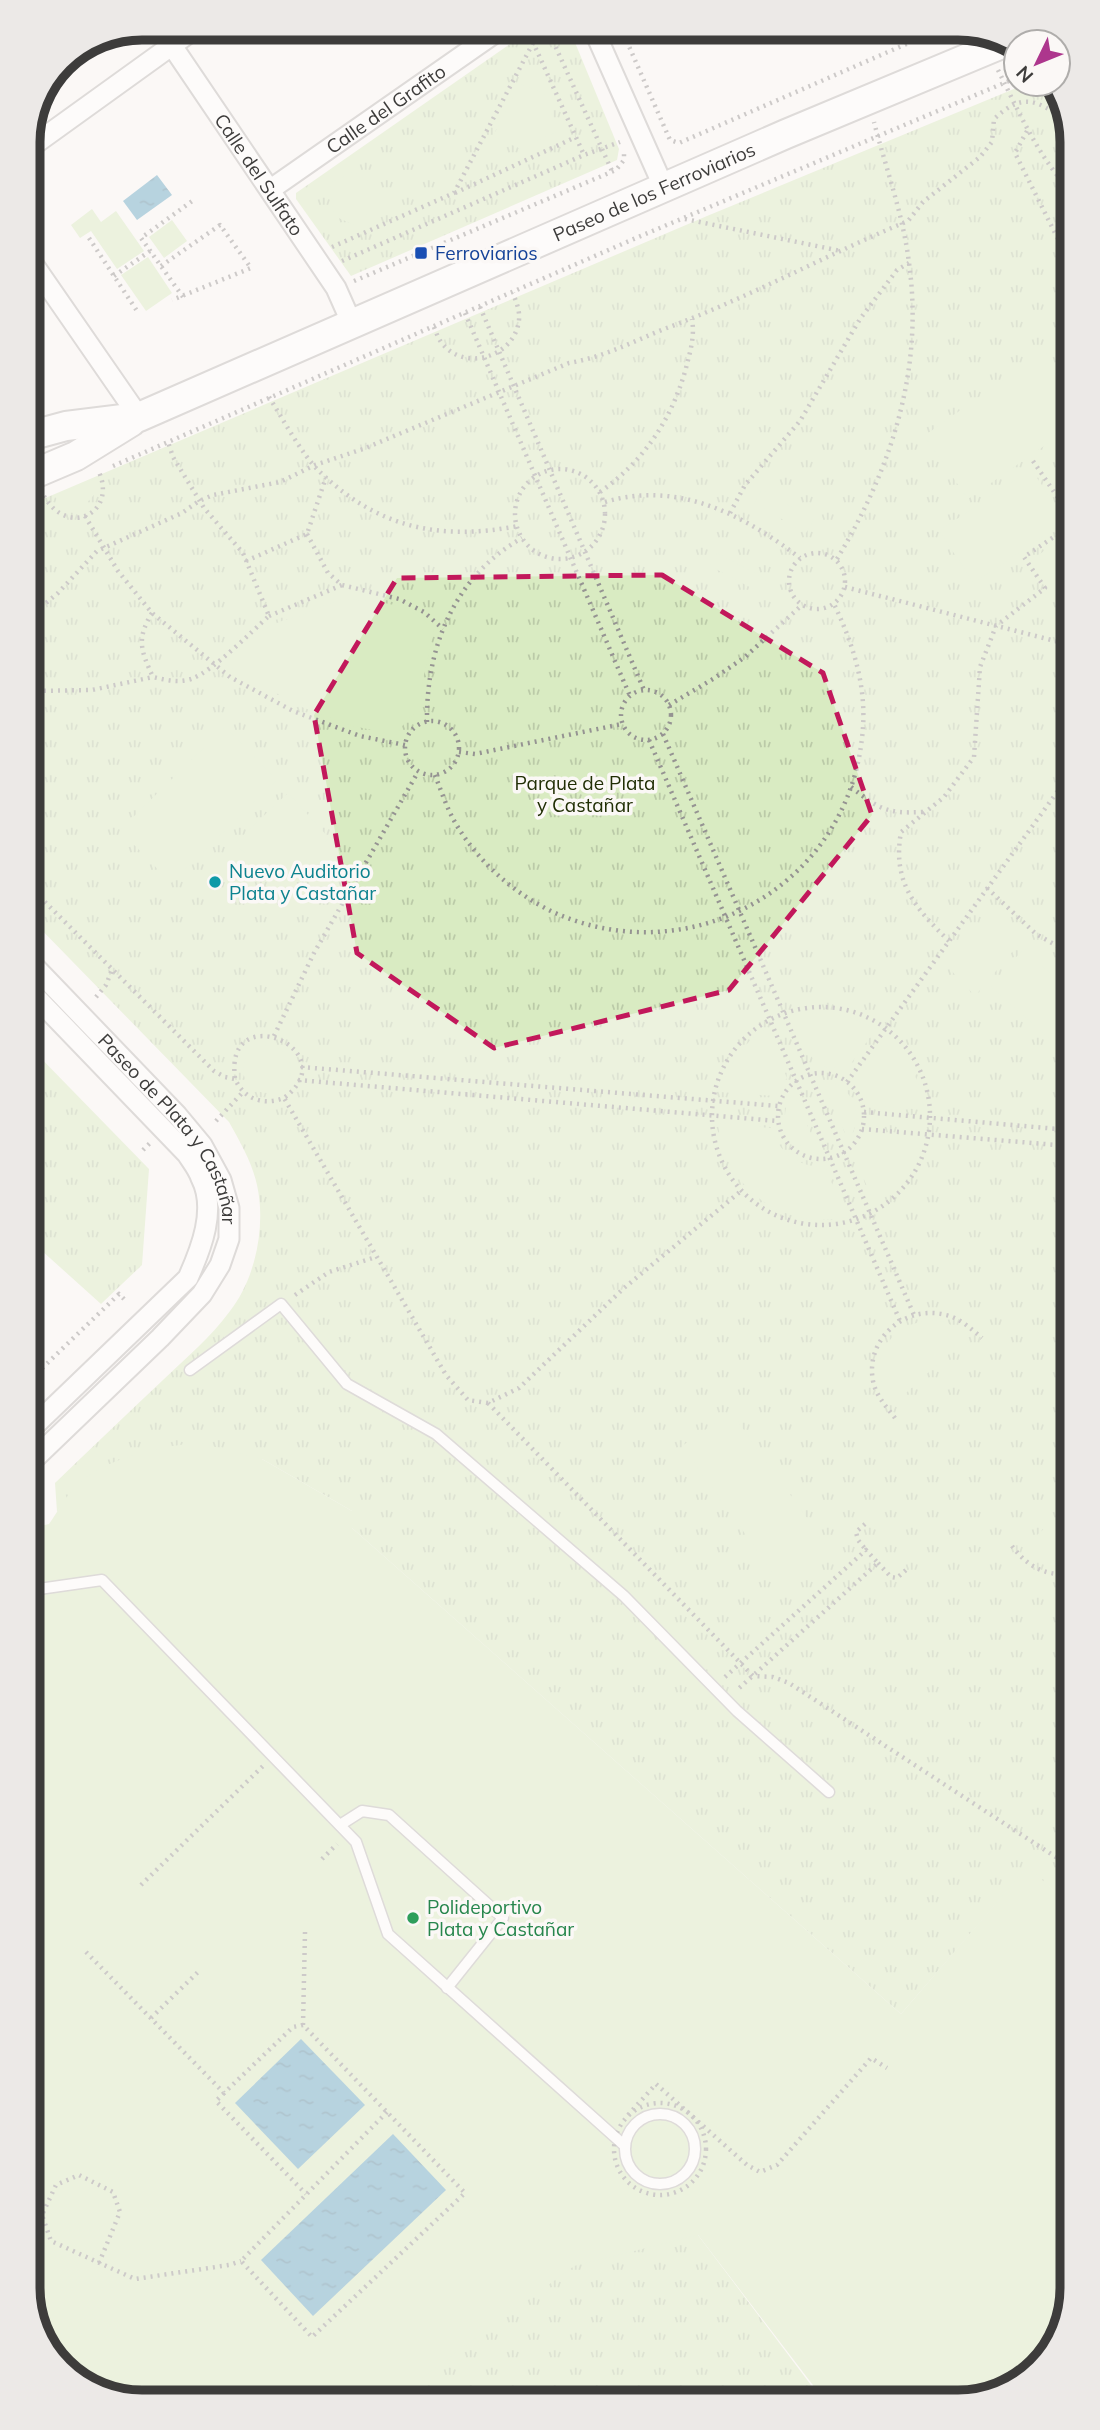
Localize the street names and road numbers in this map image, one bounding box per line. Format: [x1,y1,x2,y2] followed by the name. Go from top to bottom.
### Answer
[322,59,450,159] street label: Calle del Grafito
[209,109,309,240] street label: Calle del Sulfato
[549,137,759,246] street label: Paseo de los Ferroviarios
[93,1028,241,1224] street label: Paseo de Plata y Castañar

